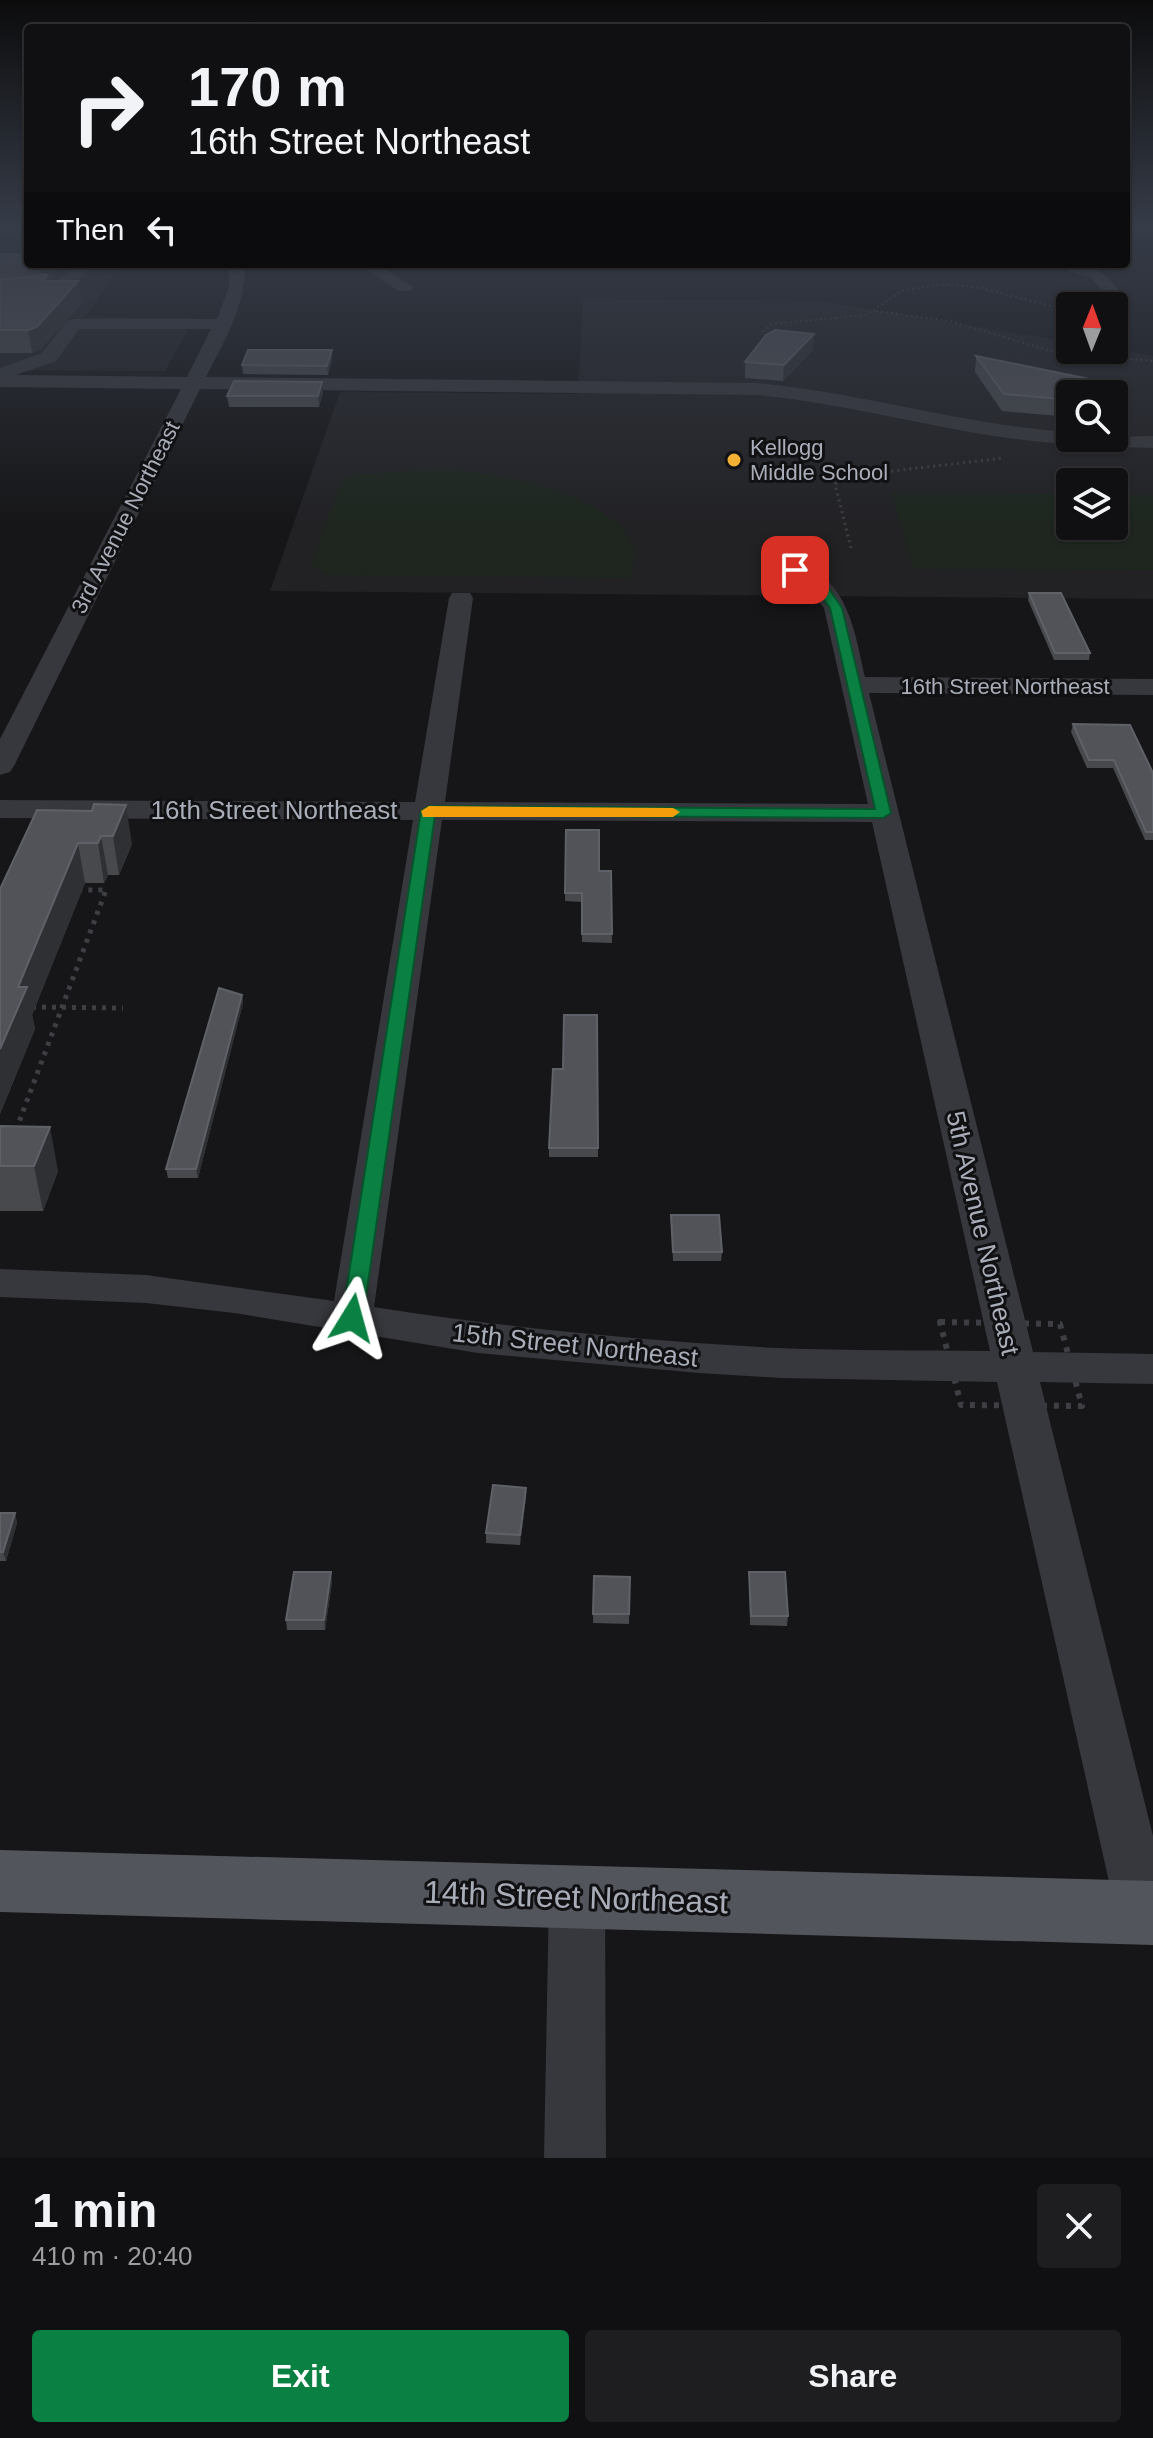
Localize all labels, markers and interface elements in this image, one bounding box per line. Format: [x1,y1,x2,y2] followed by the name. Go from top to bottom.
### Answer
[188,55,347,118] text: 170 m
[56,56,160,160] icon: right
[188,121,530,162] text: 16th Street Northeast
[140,208,184,252] icon: left
[56,213,124,246] text: Then
[1056,292,1128,364] north arrow
[1056,292,1128,540] map controls
[1056,380,1128,452] button: search
[66,417,185,618] street label: 3rd Avenue Northeast
[750,435,888,485] place label: Kellogg Middle School
[725,451,743,469] marker: Kellogg Middle School
[1056,468,1128,540] button: layers
[761,536,829,604] pin
[773,548,817,592] icon: arrive
[900,674,1110,699] street label: 16th Street Northeast
[150,795,398,825] street label: 16th Street Northeast
[940,1108,1026,1359] street label: 5th Avenue Northeast
[310,1276,394,1360] position arrow
[451,1317,700,1373] street label: 15th Street Northeast
[423,1874,729,1920] street label: 14th Street Northeast
[32,2184,157,2237] text: 1 min
[1037,2184,1121,2268] button: close
[32,2241,192,2271] text: 410 m · 20:40
[32,2330,569,2422] button: Exit
[585,2330,1121,2422] button: Share

